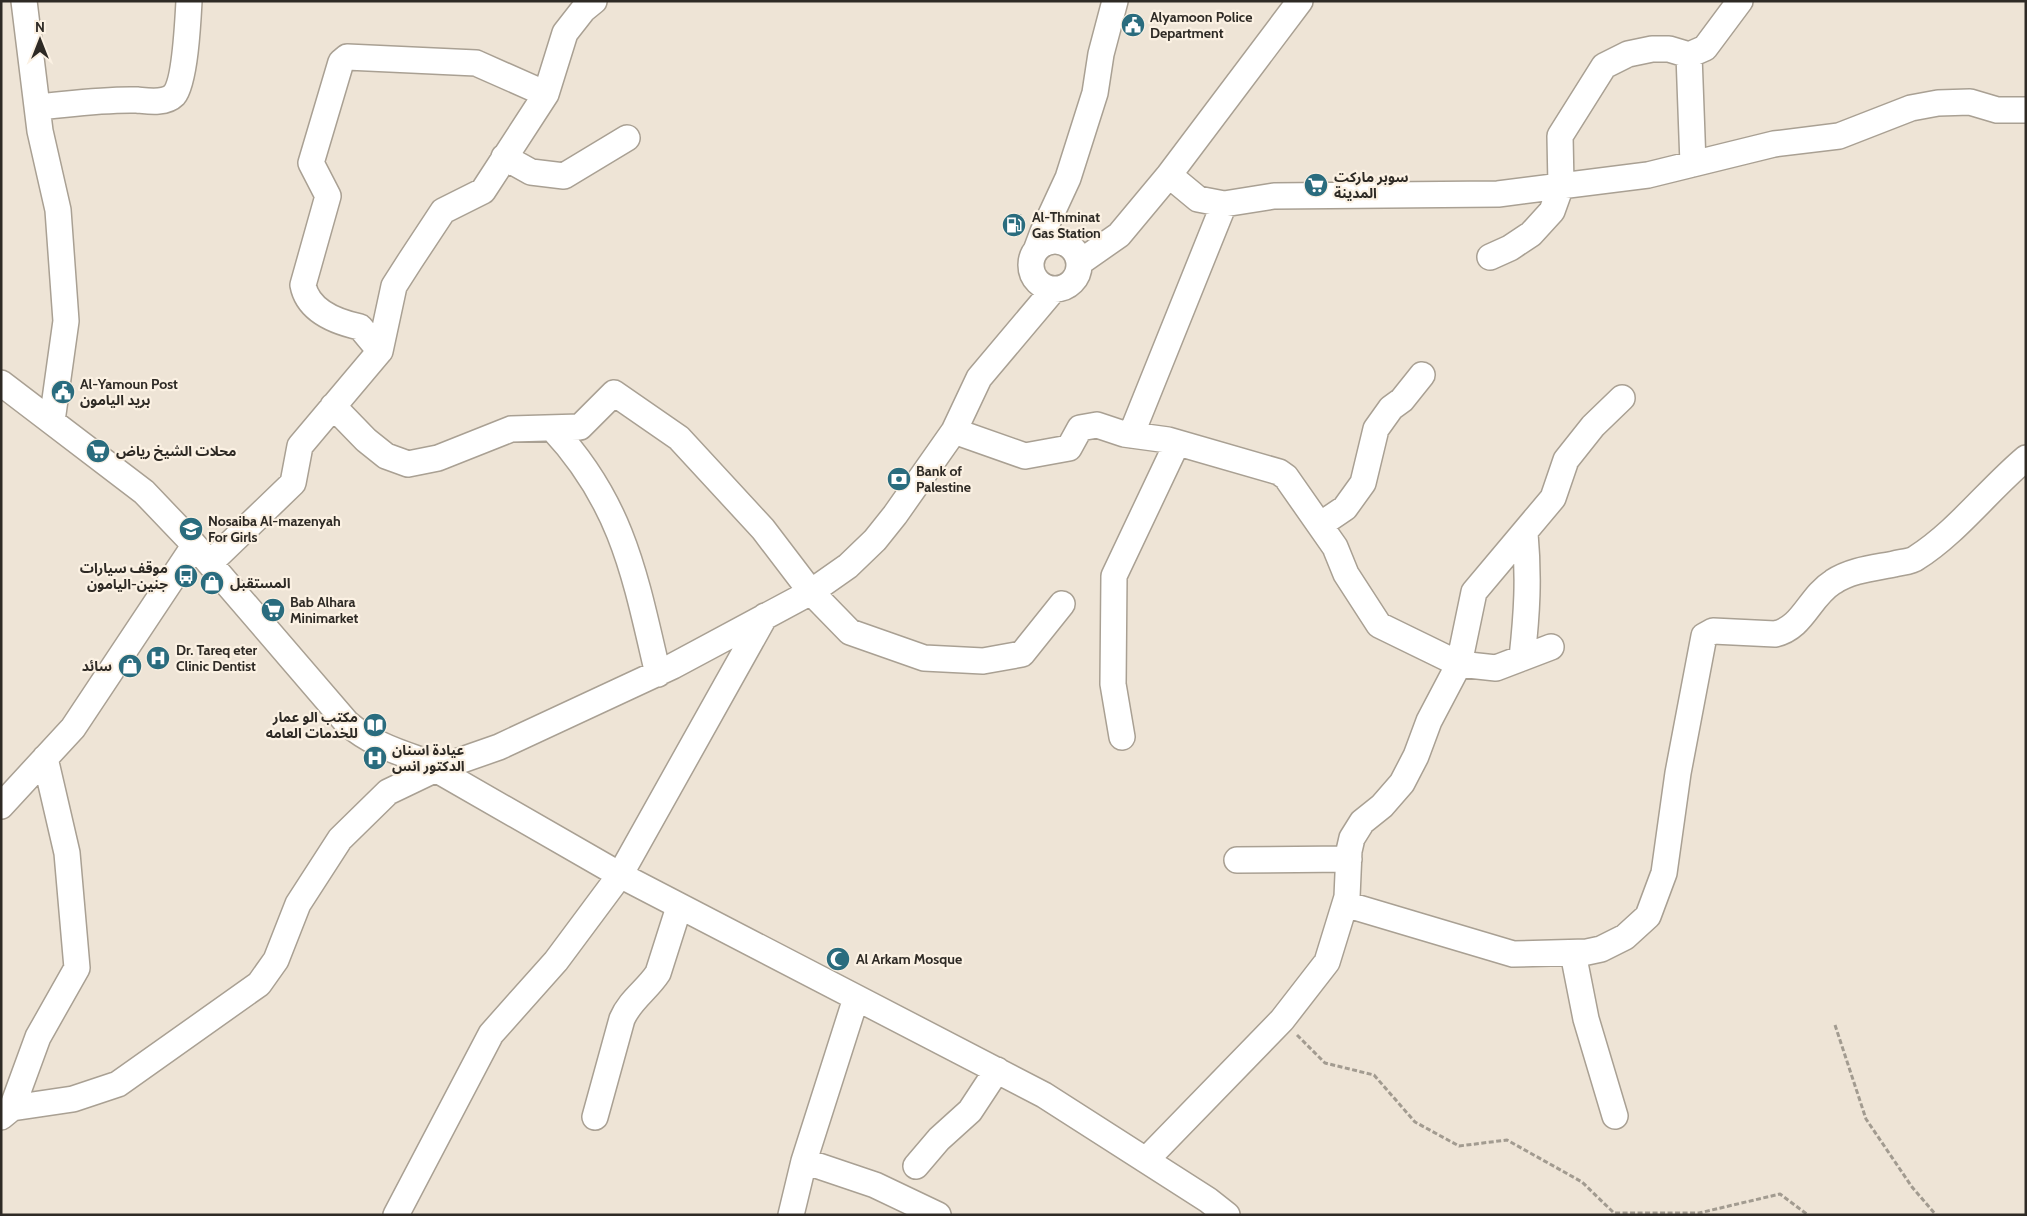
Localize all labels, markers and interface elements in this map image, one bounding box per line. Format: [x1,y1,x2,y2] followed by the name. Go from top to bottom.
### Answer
[1150,8,1252,42] place label: Alyamoon Police Department
[1120,12,1146,38] public building icon: Alyamoon Police Department
[15,15,65,65] north arrow
[35,18,45,36] text: N
[1334,168,1409,202] place label: سوبر ماركت المدينة
[1303,172,1329,198] supermarket icon: سوبر ماركت المدينة
[1032,208,1101,242] place label: Al-Thminat Gas Station
[1001,212,1027,238] fuel station icon: Al-Thminat Gas Station
[80,375,178,409] place label: Al-Yamoun Post بريد اليامون
[50,379,76,405] public building icon: Al-Yamoun Post بريد اليامون
[85,438,111,464] supermarket icon: محلات الشيخ رياض
[116,442,236,461] place label: محلات الشيخ رياض
[916,462,971,496] place label: Bank of Palestine
[886,466,912,492] bank icon: Bank of Palestine
[208,512,341,546] place label: Nosaiba Al-mazenyah For Girls
[178,516,204,542] school or university icon: Nosaiba Al-mazenyah For Girls
[80,559,168,593] place label: موقف سيارات جنين-اليامون
[173,563,199,589] bus stop icon: موقف سيارات جنين-اليامون
[199,570,225,596] shop icon: المستقبل
[230,574,291,592] place label: المستقبل
[290,593,358,627] place label: Bab Alhara Minimarket
[260,597,286,623] supermarket icon: Bab Alhara Minimarket
[176,641,258,675] place label: Dr. Tareq eter Clinic Dentist
[145,645,171,671] hospital icon: Dr. Tareq eter Clinic Dentist
[117,653,143,679] shop icon: سائد
[82,657,112,675] place label: سائد
[266,708,358,742] place label: مكتب الو عمار للخدمات العامه
[362,712,388,738] library icon: مكتب الو عمار للخدمات العامه
[392,741,465,775] place label: عيادة اسنان الدكتور انس
[362,745,388,771] hospital icon: عيادة اسنان الدكتور انس
[825,946,851,972] mosque icon: Al Arkam Mosque
[856,950,962,968] place label: Al Arkam Mosque

